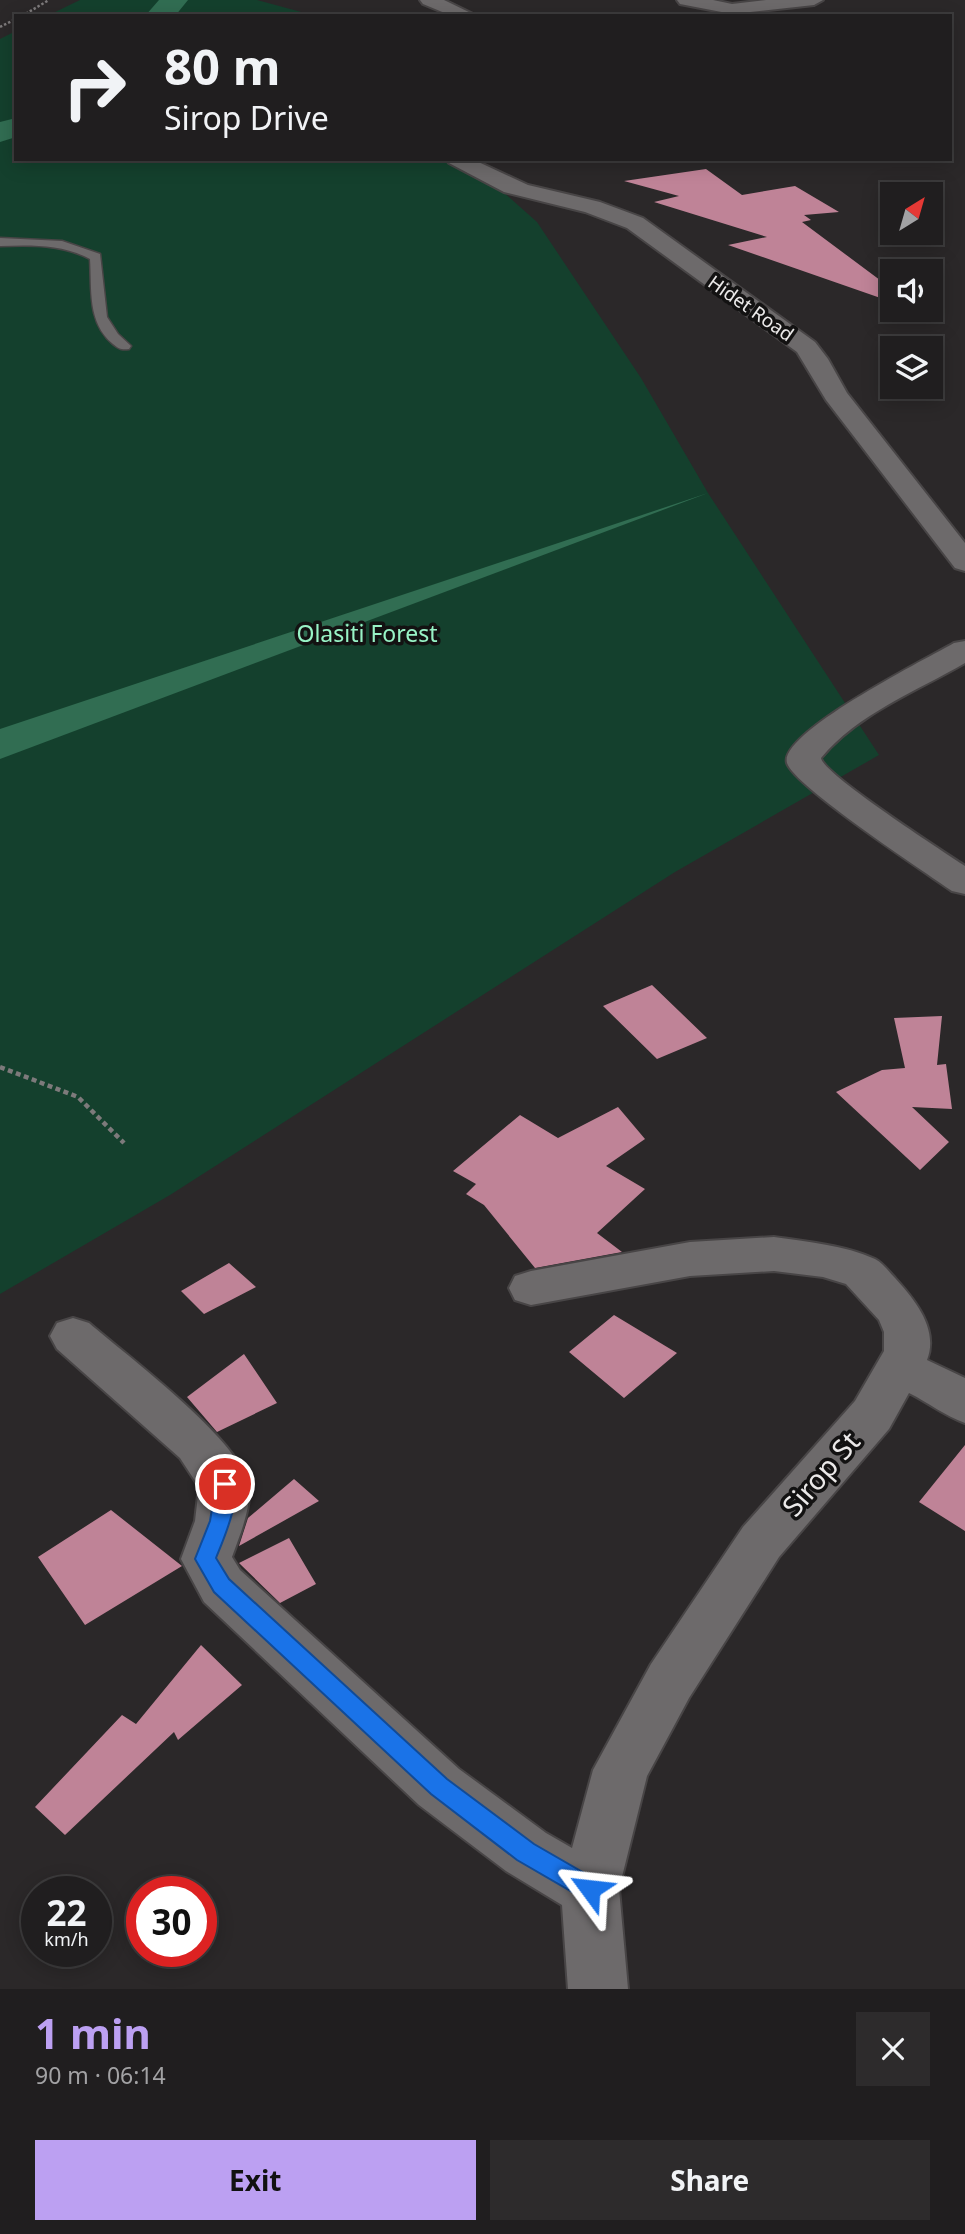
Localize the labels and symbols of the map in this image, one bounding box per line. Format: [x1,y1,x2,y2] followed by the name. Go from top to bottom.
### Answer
[880,182,943,245] north arrow
[703,269,799,347] street label: Hidet Road
[296,617,438,649] park label: Olasiti Forest
[773,1423,868,1524] street label: Sirop St
[195,1454,255,1514] pin
[553,1852,627,1926] position arrow
[126,1876,217,1967] speed limit sign: 30

